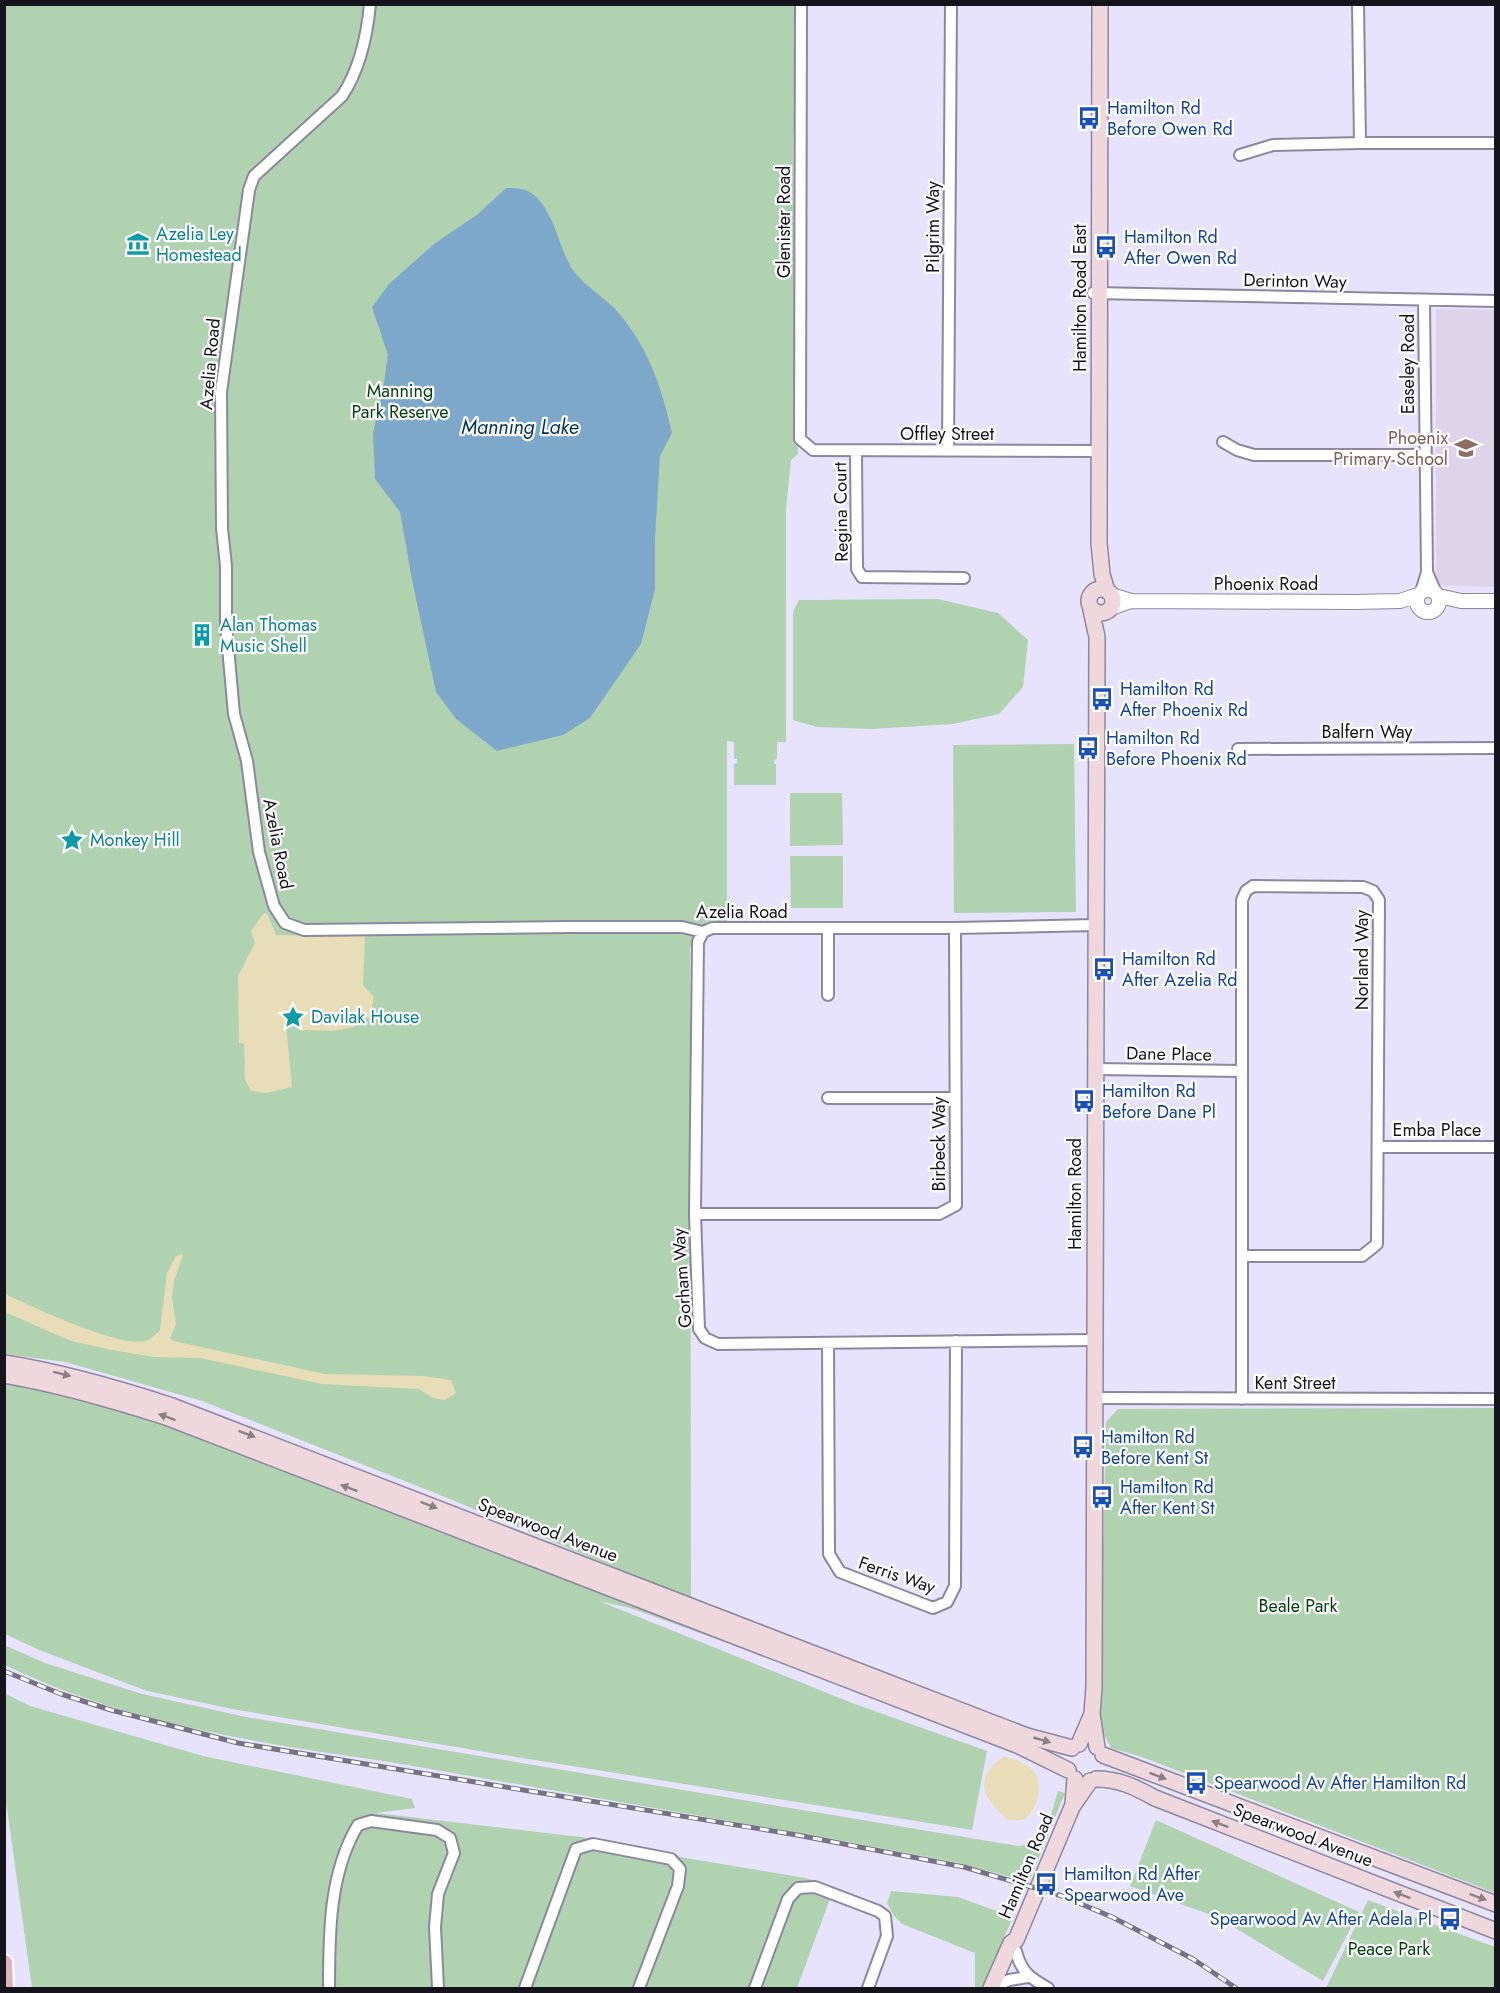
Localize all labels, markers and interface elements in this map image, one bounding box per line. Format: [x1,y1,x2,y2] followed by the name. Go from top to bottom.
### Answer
[1107,95,1233,142] place label: Hamilton Rd Before Owen Rd
[1076,105,1102,131] bus stop icon: Hamilton Rd Before Owen Rd
[771,166,797,278] street label: Glenister Road
[920,181,946,273] street label: Pilgrim Way
[156,221,242,268] place label: Azelia Ley Homestead
[1067,223,1093,372] street label: Hamilton Road East
[1124,224,1237,271] place label: Hamilton Rd After Owen Rd
[125,231,151,257] museum icon: Azelia Ley Homestead
[1093,234,1119,260] bus stop icon: Hamilton Rd After Owen Rd
[1243,267,1347,295] street label: Derinton Way
[1395,314,1421,414] street label: Easeley Road
[193,317,227,411] street label: Azelia Road
[352,378,448,425] park label: Manning Park Reserve
[461,413,579,442] water label: Manning Lake
[900,421,995,447] street label: Offley Street
[1333,425,1448,472] place label: Phoenix Primary School
[1453,435,1479,461] school or university icon: Phoenix Primary School
[827,461,855,562] street label: Regina Court
[1214,571,1318,597] street label: Phoenix Road
[220,612,317,659] place label: Alan Thomas Music Shell
[189,622,215,648] building icon: Alan Thomas Music Shell
[1120,676,1248,723] place label: Hamilton Rd After Phoenix Rd
[1089,686,1115,712] bus stop icon: Hamilton Rd After Phoenix Rd
[1322,719,1412,745] street label: Balfern Way
[1106,725,1247,772] place label: Hamilton Rd Before Phoenix Rd
[1075,735,1101,761] bus stop icon: Hamilton Rd Before Phoenix Rd
[256,796,300,892] street label: Azelia Road
[59,827,85,853] place icon: Monkey Hill
[90,827,180,853] place label: Monkey Hill
[696,899,788,925] street label: Azelia Road
[1349,910,1375,1010] street label: Norland Way
[1122,946,1237,993] place label: Hamilton Rd After Azelia Rd
[1091,956,1117,982] bus stop icon: Hamilton Rd After Azelia Rd
[280,1004,306,1030] place icon: Davilak House
[311,1004,419,1030] place label: Davilak House
[1126,1040,1212,1068] street label: Dane Place
[1102,1078,1216,1125] place label: Hamilton Rd Before Dane Pl
[1071,1088,1097,1114] bus stop icon: Hamilton Rd Before Dane Pl
[926,1096,952,1191] street label: Birbeck Way
[1393,1117,1481,1143] street label: Emba Place
[1062,1138,1088,1250] street label: Hamilton Road
[666,1227,698,1329] street label: Gorham Way
[53,1370,71,1380] one-way arrow
[1254,1370,1336,1396] street label: Kent Street
[158,1412,176,1422] one-way arrow
[1101,1424,1209,1471] place label: Hamilton Rd Before Kent St
[238,1430,256,1440] one-way arrow
[1070,1434,1096,1460] bus stop icon: Hamilton Rd Before Kent St
[1120,1474,1215,1521] place label: Hamilton Rd After Kent St
[340,1482,358,1492] one-way arrow
[1089,1484,1115,1510] bus stop icon: Hamilton Rd After Kent St
[474,1491,622,1569] street label: Spearwood Avenue
[420,1501,438,1510] one-way arrow
[855,1550,939,1600] street label: Ferris Way
[1259,1593,1338,1619] park label: Beale Park
[1033,1736,1051,1745] one-way arrow
[1183,1770,1209,1796] bus stop icon: Spearwood Av After Hamilton Rd
[1214,1770,1466,1796] place label: Spearwood Av After Hamilton Rd
[1149,1771,1167,1781] one-way arrow
[1229,1796,1377,1874] street label: Spearwood Avenue
[992,1809,1060,1923] street label: Hamilton Road
[1211,1819,1229,1828] one-way arrow
[1064,1861,1201,1908] place label: Hamilton Rd After Spearwood Ave
[1033,1871,1059,1897] bus stop icon: Hamilton Rd After Spearwood Ave
[1393,1890,1411,1899] one-way arrow
[1469,1892,1487,1902] one-way arrow
[1210,1906,1432,1932] place label: Spearwood Av After Adela Pl
[1437,1906,1463,1932] bus stop icon: Spearwood Av After Adela Pl
[1348,1936,1430,1962] park label: Peace Park

